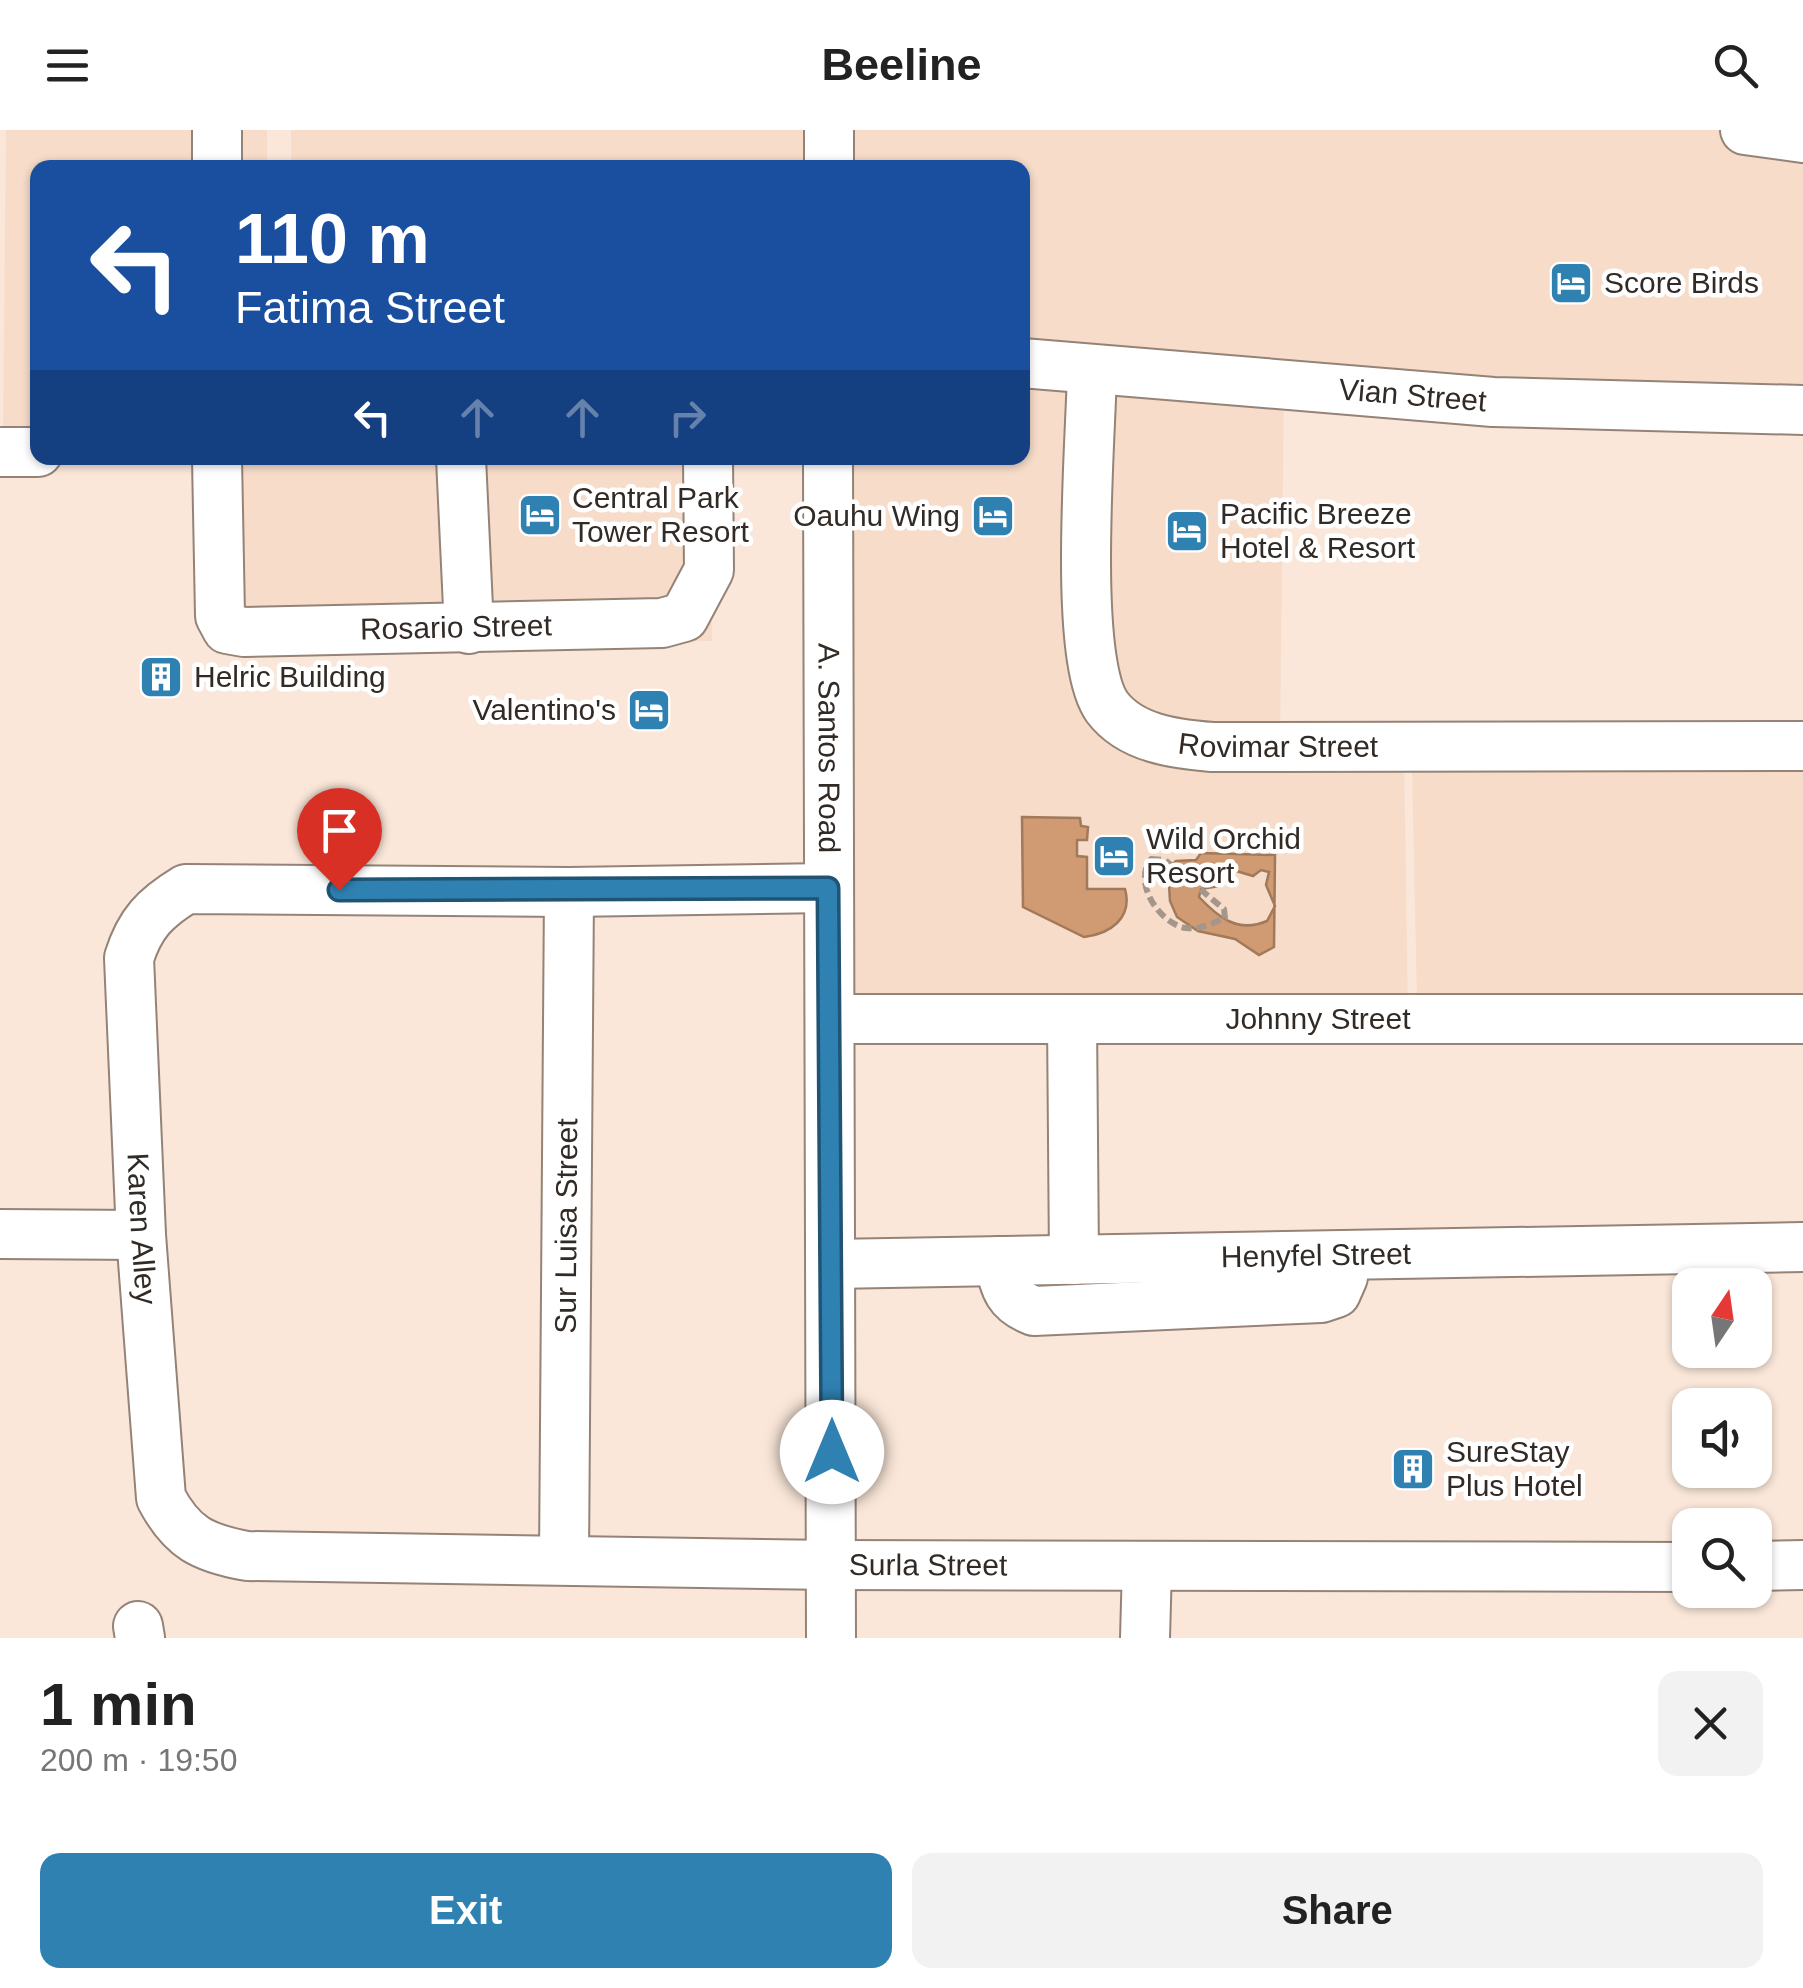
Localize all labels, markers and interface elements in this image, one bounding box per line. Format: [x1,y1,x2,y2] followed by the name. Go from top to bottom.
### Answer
[40,38,95,93] icon: menu
[1708,38,1763,93] icon: search
[821,39,982,90] text: Beeline
[70,200,200,330] icon: left
[235,200,430,278] text: 110 m
[1548,260,1594,306] hotel icon: Score Birds
[1604,266,1759,299] place label: Score Birds
[235,282,505,333] text: Fatima Street
[1338,372,1488,417] street label: Vian Street
[345,390,400,445] icon: left
[450,390,505,445] icon: ahead
[555,390,610,445] icon: ahead
[660,390,715,445] icon: right
[572,481,749,548] place label: Central Park Tower Resort
[517,492,563,538] hotel icon: Central Park Tower Resort
[970,493,1016,539] hotel icon: Oauhu Wing
[1220,497,1416,564] place label: Pacific Breeze Hotel & Resort
[793,499,960,532] place label: Oauhu Wing
[1164,508,1210,554] hotel icon: Pacific Breeze Hotel & Resort
[360,608,553,645] street label: Rosario Street
[812,643,846,853] street label: A. Santos Road
[138,654,184,700] building icon: Helric Building
[194,660,386,693] place label: Helric Building
[626,687,672,733] hotel icon: Valentino's
[472,693,616,726] place label: Valentino's
[1176,726,1379,763] street label: Rovimar Street
[297,788,382,891] pin
[312,803,367,858] icon: arrive
[1146,822,1301,889] place label: Wild Orchid Resort
[1091,833,1137,879] hotel icon: Wild Orchid Resort
[1225,1002,1411,1035] street label: Johnny Street
[549,1118,583,1334] street label: Sur Luisa Street
[121,1152,163,1306] street label: Karen Alley
[1221,1237,1412,1273] street label: Henyfel Street
[1672,1268,1772,1368] north arrow
[1672,1268,1772,1608] map controls
[1672,1388,1772,1488] button: sound
[780,1400,884,1504] position arrow
[1446,1435,1583,1502] place label: SureStay Plus Hotel
[1390,1446,1436,1492] building icon: SureStay Plus Hotel
[1672,1508,1772,1608] button: search
[849,1548,1008,1581] street label: Surla Street
[40,1671,197,1738] text: 1 min
[1658,1671,1763,1776] button: close
[40,1742,237,1778] text: 200 m · 19:50
[40,1853,892,1968] button: Exit
[912,1853,1763,1968] button: Share

